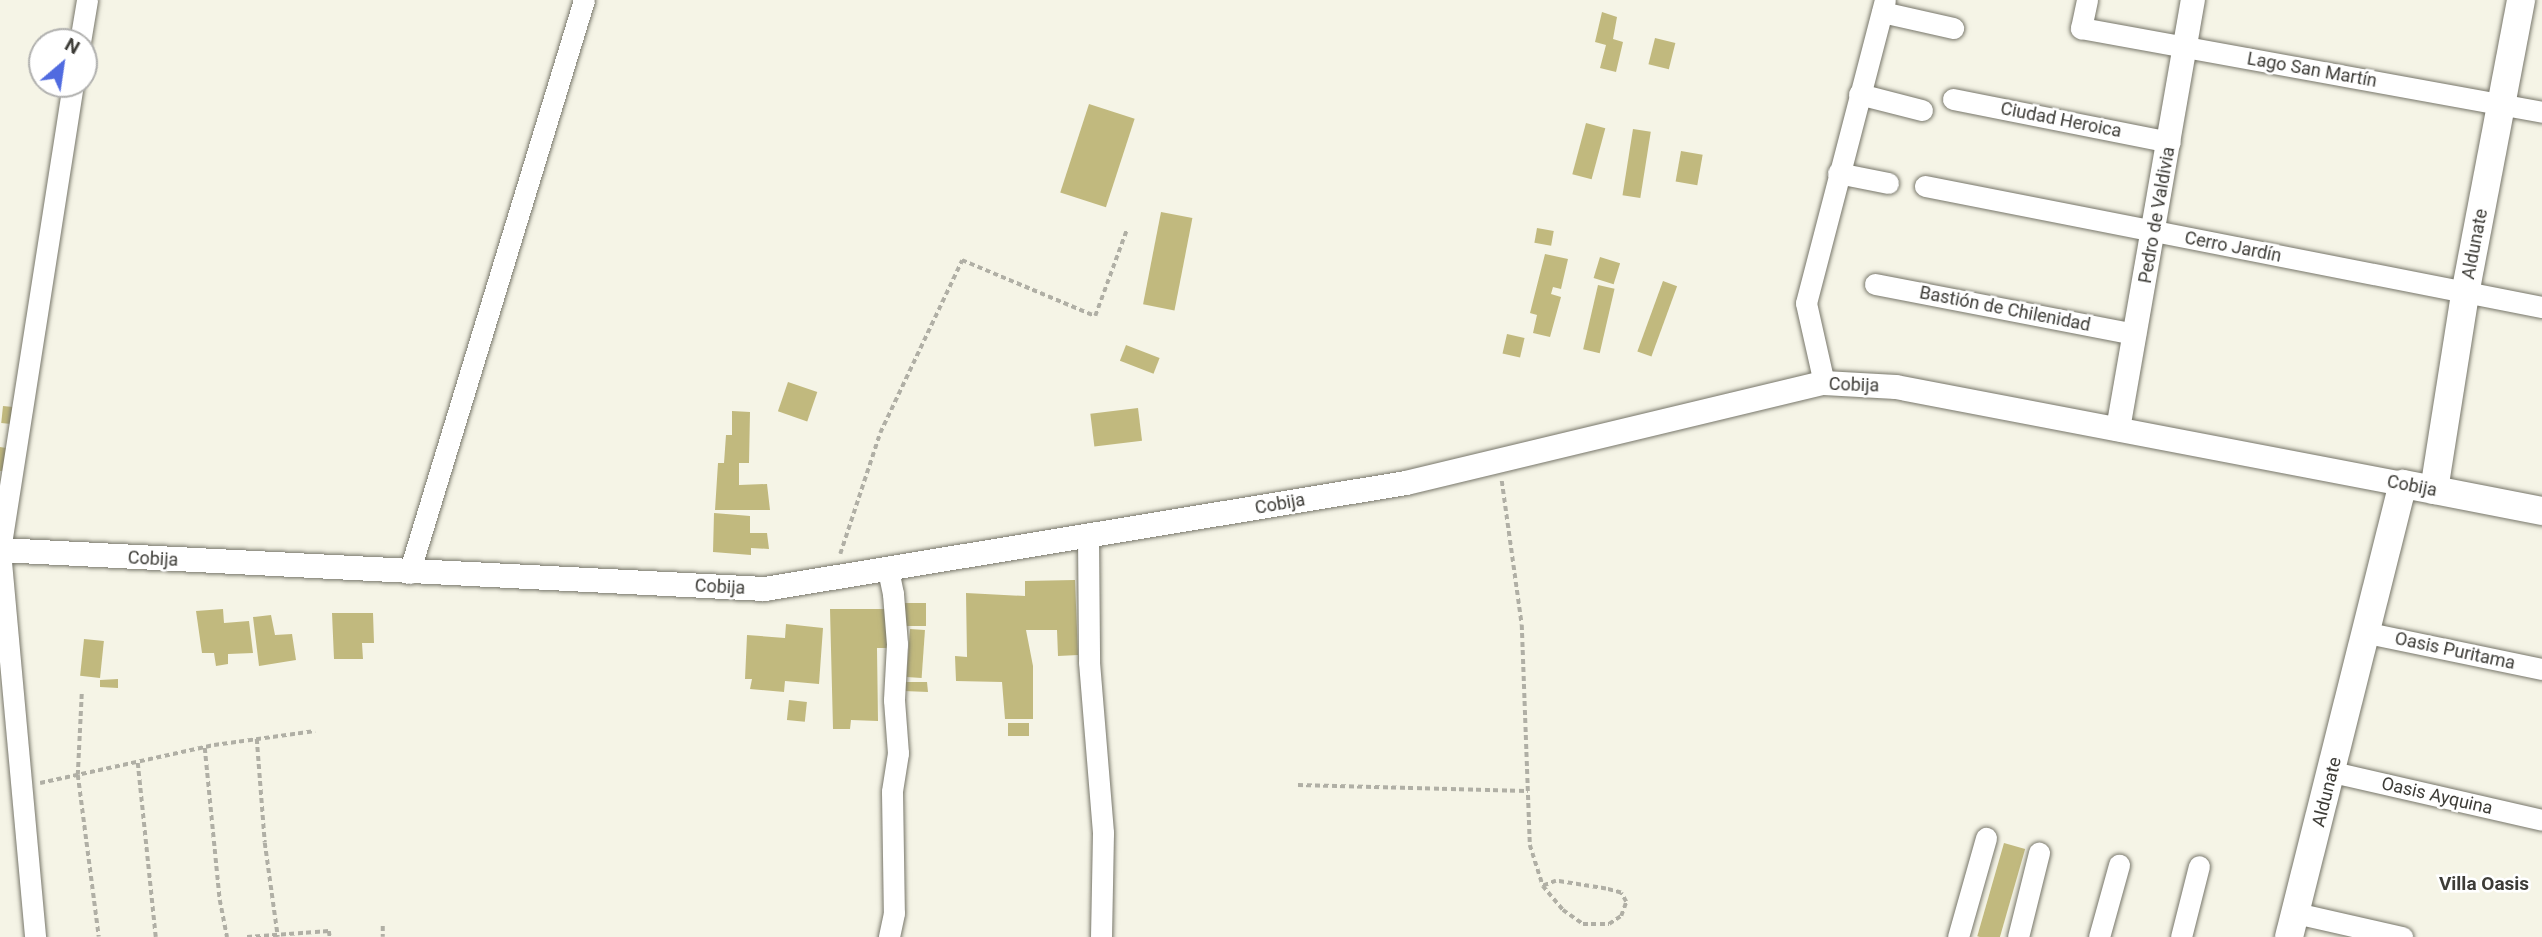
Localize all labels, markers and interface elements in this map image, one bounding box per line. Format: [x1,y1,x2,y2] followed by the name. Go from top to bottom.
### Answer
[28,28,98,98] north arrow
[61,33,84,59] text: N
[2245,48,2379,92] street label: Lago San Martín
[1999,98,2123,142] street label: Ciudad Heroica
[2134,145,2180,285] street label: Pedro de Valdivia
[2458,207,2492,281] street label: Aldunate
[2183,227,2283,267] street label: Cerro Jardín
[1918,282,2092,336] street label: Bastión de Chilenidad
[1828,373,1880,397] street label: Cobija
[2385,471,2439,501] street label: Cobija
[1253,489,1307,519] street label: Cobija
[127,547,179,571] street label: Cobija
[694,575,746,599] street label: Cobija
[2393,628,2517,674] street label: Oasis Puritama
[2308,755,2346,829] street label: Aldunate
[2379,773,2495,819] street label: Oasis Ayquina
[2439,873,2529,895] district label: Villa Oasis

